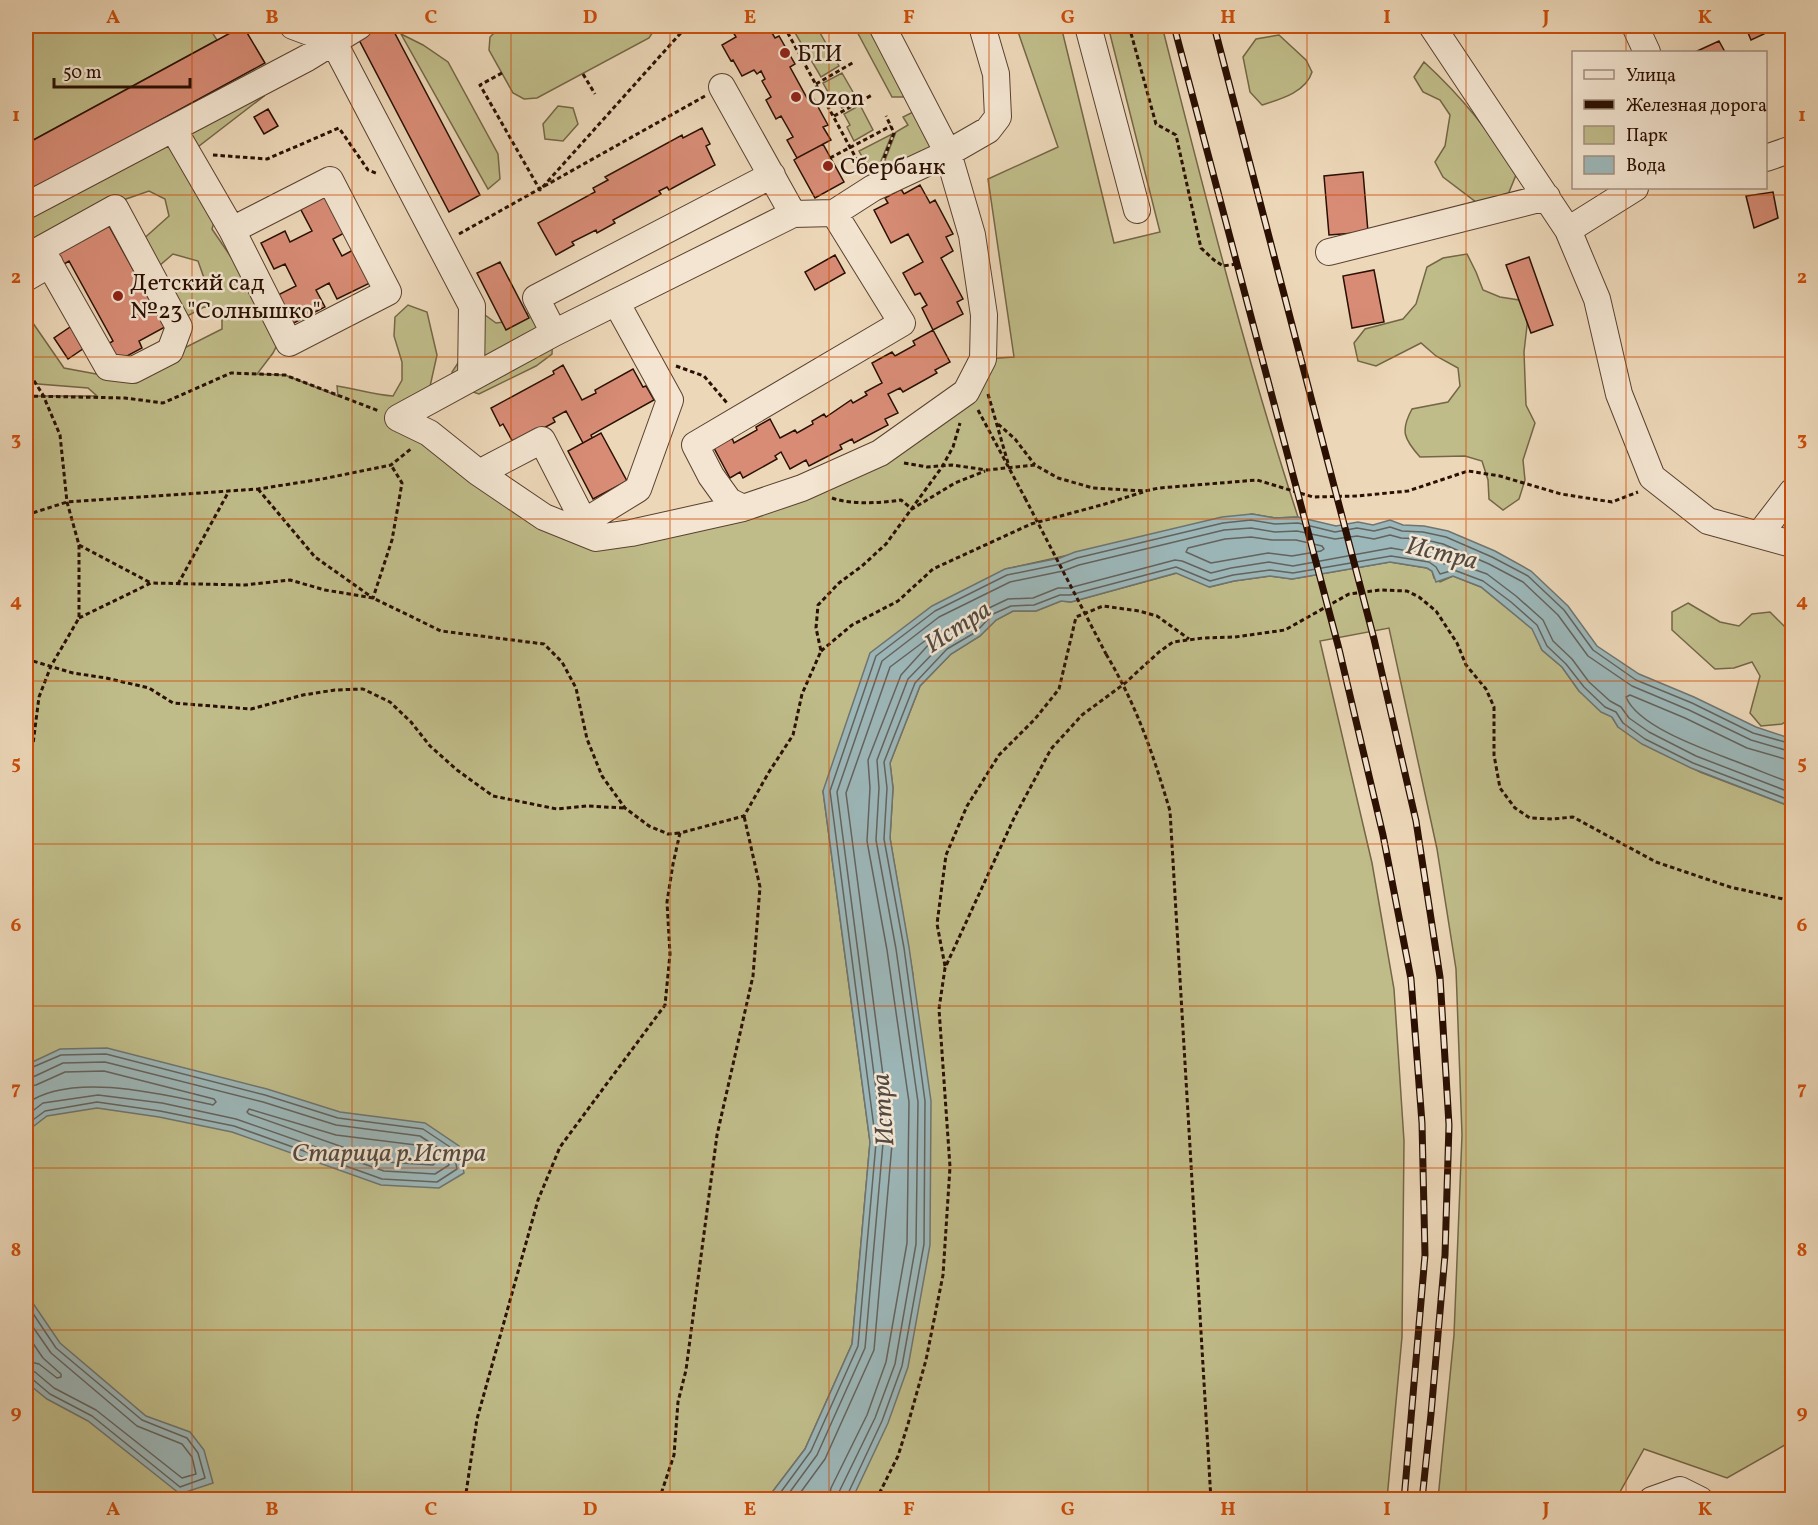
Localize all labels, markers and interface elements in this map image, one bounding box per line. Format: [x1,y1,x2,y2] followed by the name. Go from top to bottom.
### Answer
[106,4,120,32] text: A
[265,4,279,32] text: B
[425,4,438,32] text: C
[583,4,597,32] text: D
[744,4,756,32] text: E
[903,4,915,32] text: F
[1061,4,1075,32] text: G
[1220,4,1236,32] text: H
[1383,4,1391,32] text: I
[1541,4,1550,32] text: J
[1698,4,1713,32] text: K
[797,38,843,72] place label: БТИ
[778,46,792,60] marker: БТИ
[54,51,190,89] scale bar
[1572,51,1767,189] legend
[63,61,102,86] text: 50 m
[1626,64,1676,89] text: Улица
[808,82,865,116] place label: Ozon
[789,90,803,104] marker: Ozon
[1626,94,1767,119] text: Железная дорога
[12,102,20,130] text: 1
[1798,102,1806,130] text: 1
[1626,124,1668,149] text: Парк
[840,151,946,185] place label: Сбербанк
[1626,154,1666,179] text: Вода
[821,159,835,173] marker: Сбербанк
[11,264,21,292] text: 2
[1797,264,1807,292] text: 2
[130,267,321,329] place label: Детский сад №23 "Солнышко"
[111,289,125,303] marker: Детский сад №23 "Солнышко"
[11,426,21,454] text: 3
[1797,426,1807,454] text: 3
[1402,528,1481,580] water label: Истра
[10,588,22,616] text: 4
[1796,588,1808,616] text: 4
[918,593,999,663] water label: Истра
[11,750,21,778] text: 5
[1797,750,1807,778] text: 5
[11,912,22,940] text: 6
[1797,912,1808,940] text: 6
[863,1072,904,1148] water label: Истра
[11,1075,21,1103] text: 7
[1797,1075,1807,1103] text: 7
[292,1136,486,1172] water label: Старица р.Истра
[11,1237,21,1265] text: 8
[1797,1237,1807,1265] text: 8
[10,1399,22,1427] text: 9
[1796,1399,1808,1427] text: 9
[106,1496,120,1524] text: A
[265,1496,279,1524] text: B
[425,1496,438,1524] text: C
[583,1496,597,1524] text: D
[744,1496,756,1524] text: E
[903,1496,915,1524] text: F
[1061,1496,1075,1524] text: G
[1220,1496,1236,1524] text: H
[1383,1496,1391,1524] text: I
[1541,1496,1550,1524] text: J
[1698,1496,1713,1524] text: K

